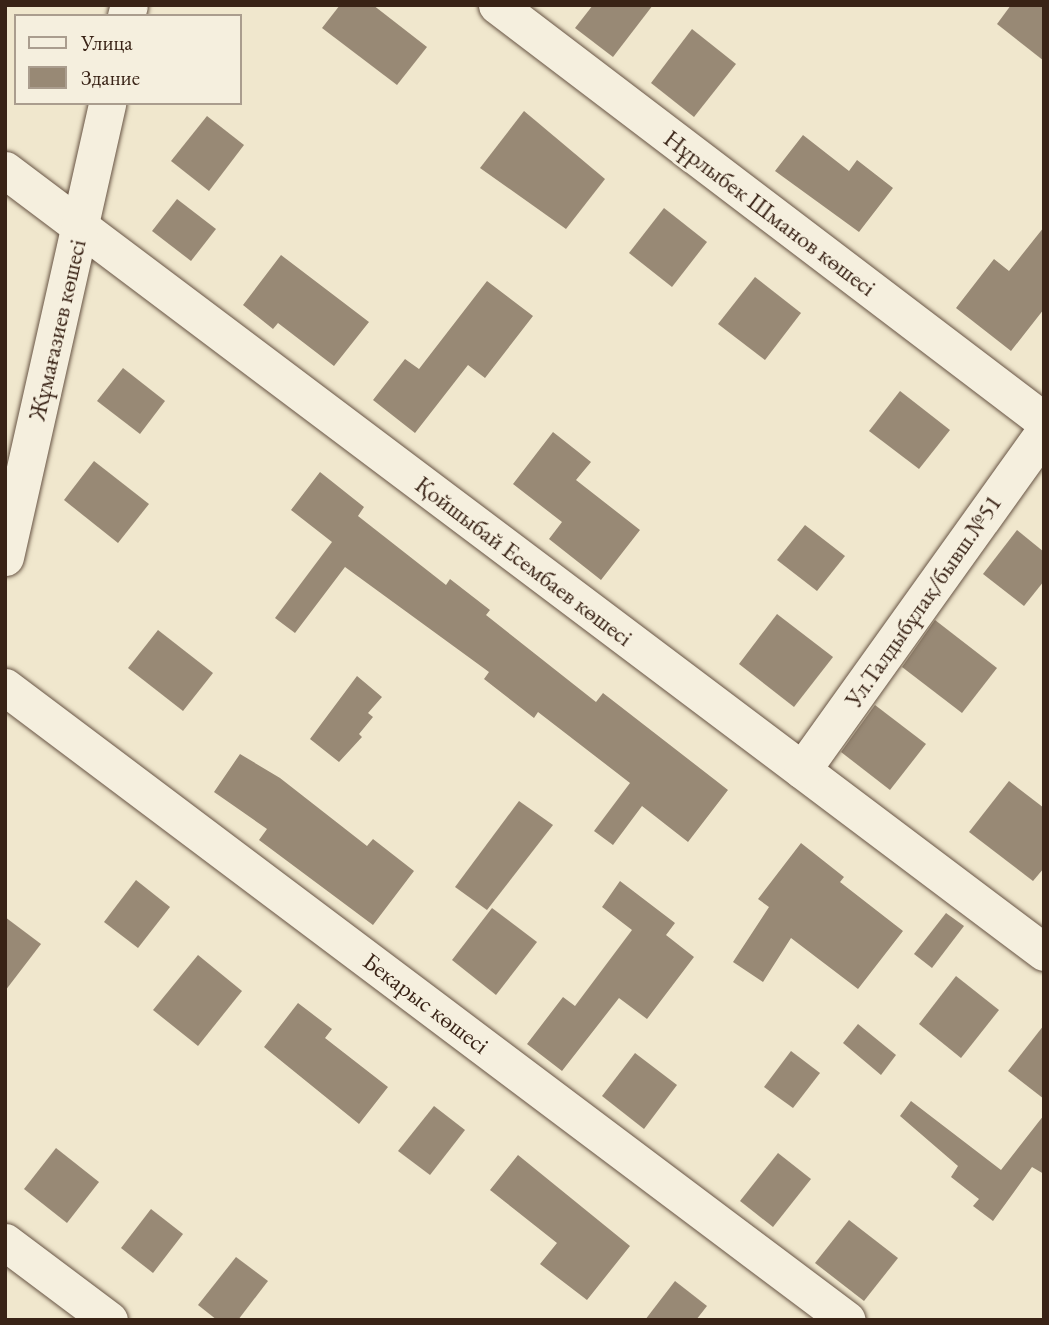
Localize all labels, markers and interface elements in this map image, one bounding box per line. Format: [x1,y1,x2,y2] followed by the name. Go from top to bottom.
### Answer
[14,14,242,105] legend
[81,29,133,56] text: Улица
[81,64,140,91] text: Здание
[658,124,882,302] street label: Нұрлыбек Шманов көшесі
[22,236,92,424] street label: Жұмағазиев көшесі
[410,470,638,652] street label: Қойшыбай Есембаев көшесі
[839,489,1007,713] street label: Ул.Талдыбұлақ/бывш.№51
[357,946,495,1060] street label: Бекарыс көшесі

